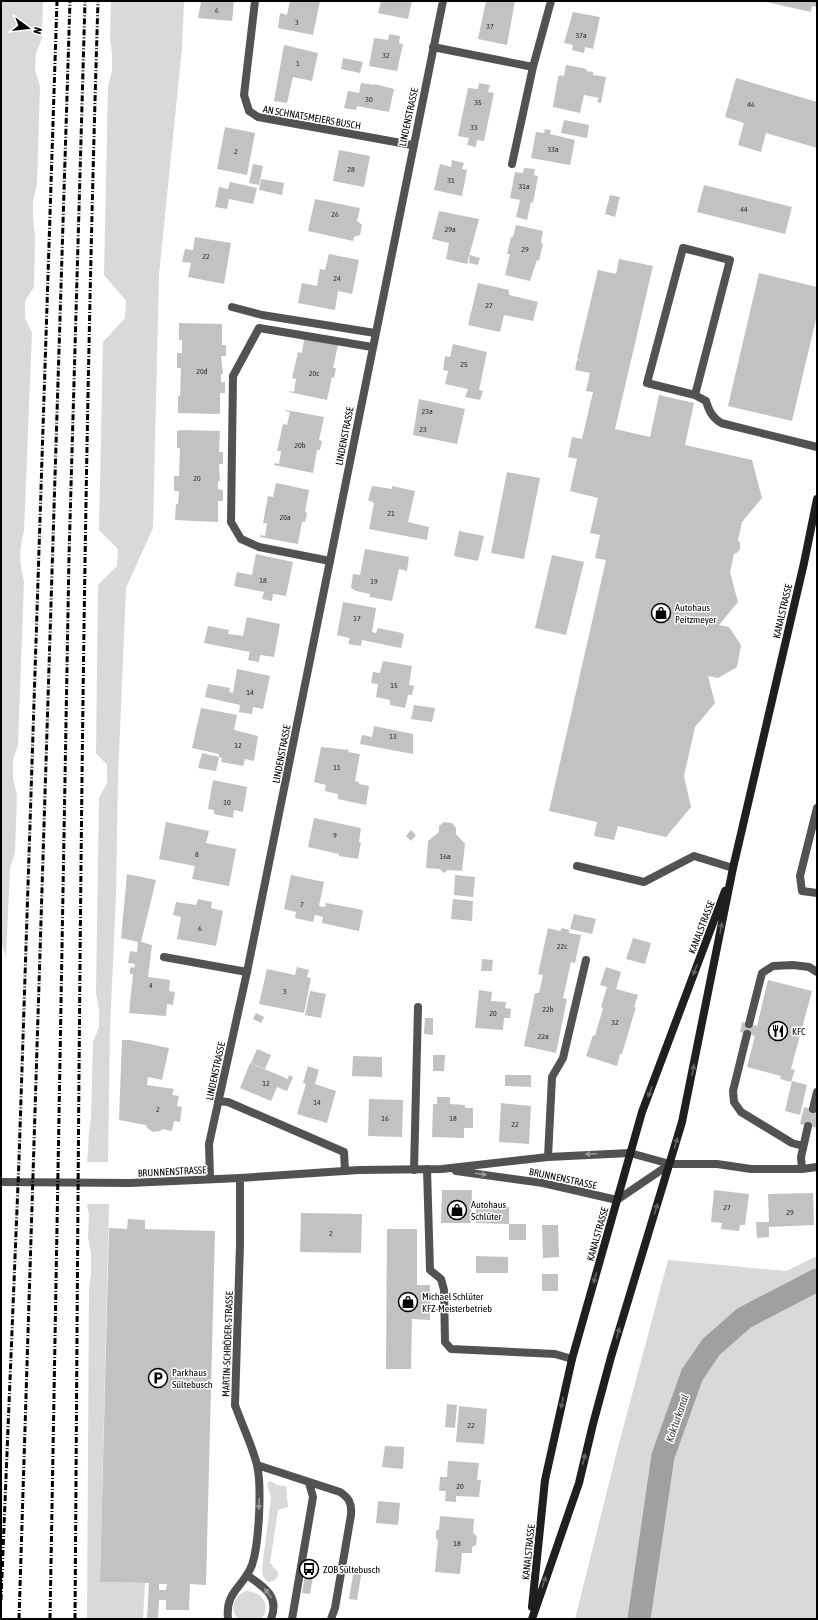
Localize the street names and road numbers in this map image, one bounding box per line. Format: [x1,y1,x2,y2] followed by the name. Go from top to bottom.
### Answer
[397,86,420,147] street label: LINDENSTRASSE
[262,103,362,132] street label: AN SCHNATSMEIERS BUSCH
[333,405,356,466] street label: LINDENSTRASSE
[771,582,794,639] street label: KANALSTRASSE
[270,723,293,784] street label: LINDENSTRASSE
[686,899,717,955] street label: KANALSTRASSE
[204,1040,227,1101] street label: LINDENSTRASSE
[137,1164,207,1179] street label: BRUNNENSTRASSE
[528,1166,598,1191] street label: BRUNNENSTRASSE
[585,1205,611,1262] street label: KANALSTRASSE
[220,1290,235,1397] street label: MARTIN-SCHRÖDER-STRASSE
[520,1523,537,1580] street label: KANALSTRASSE

